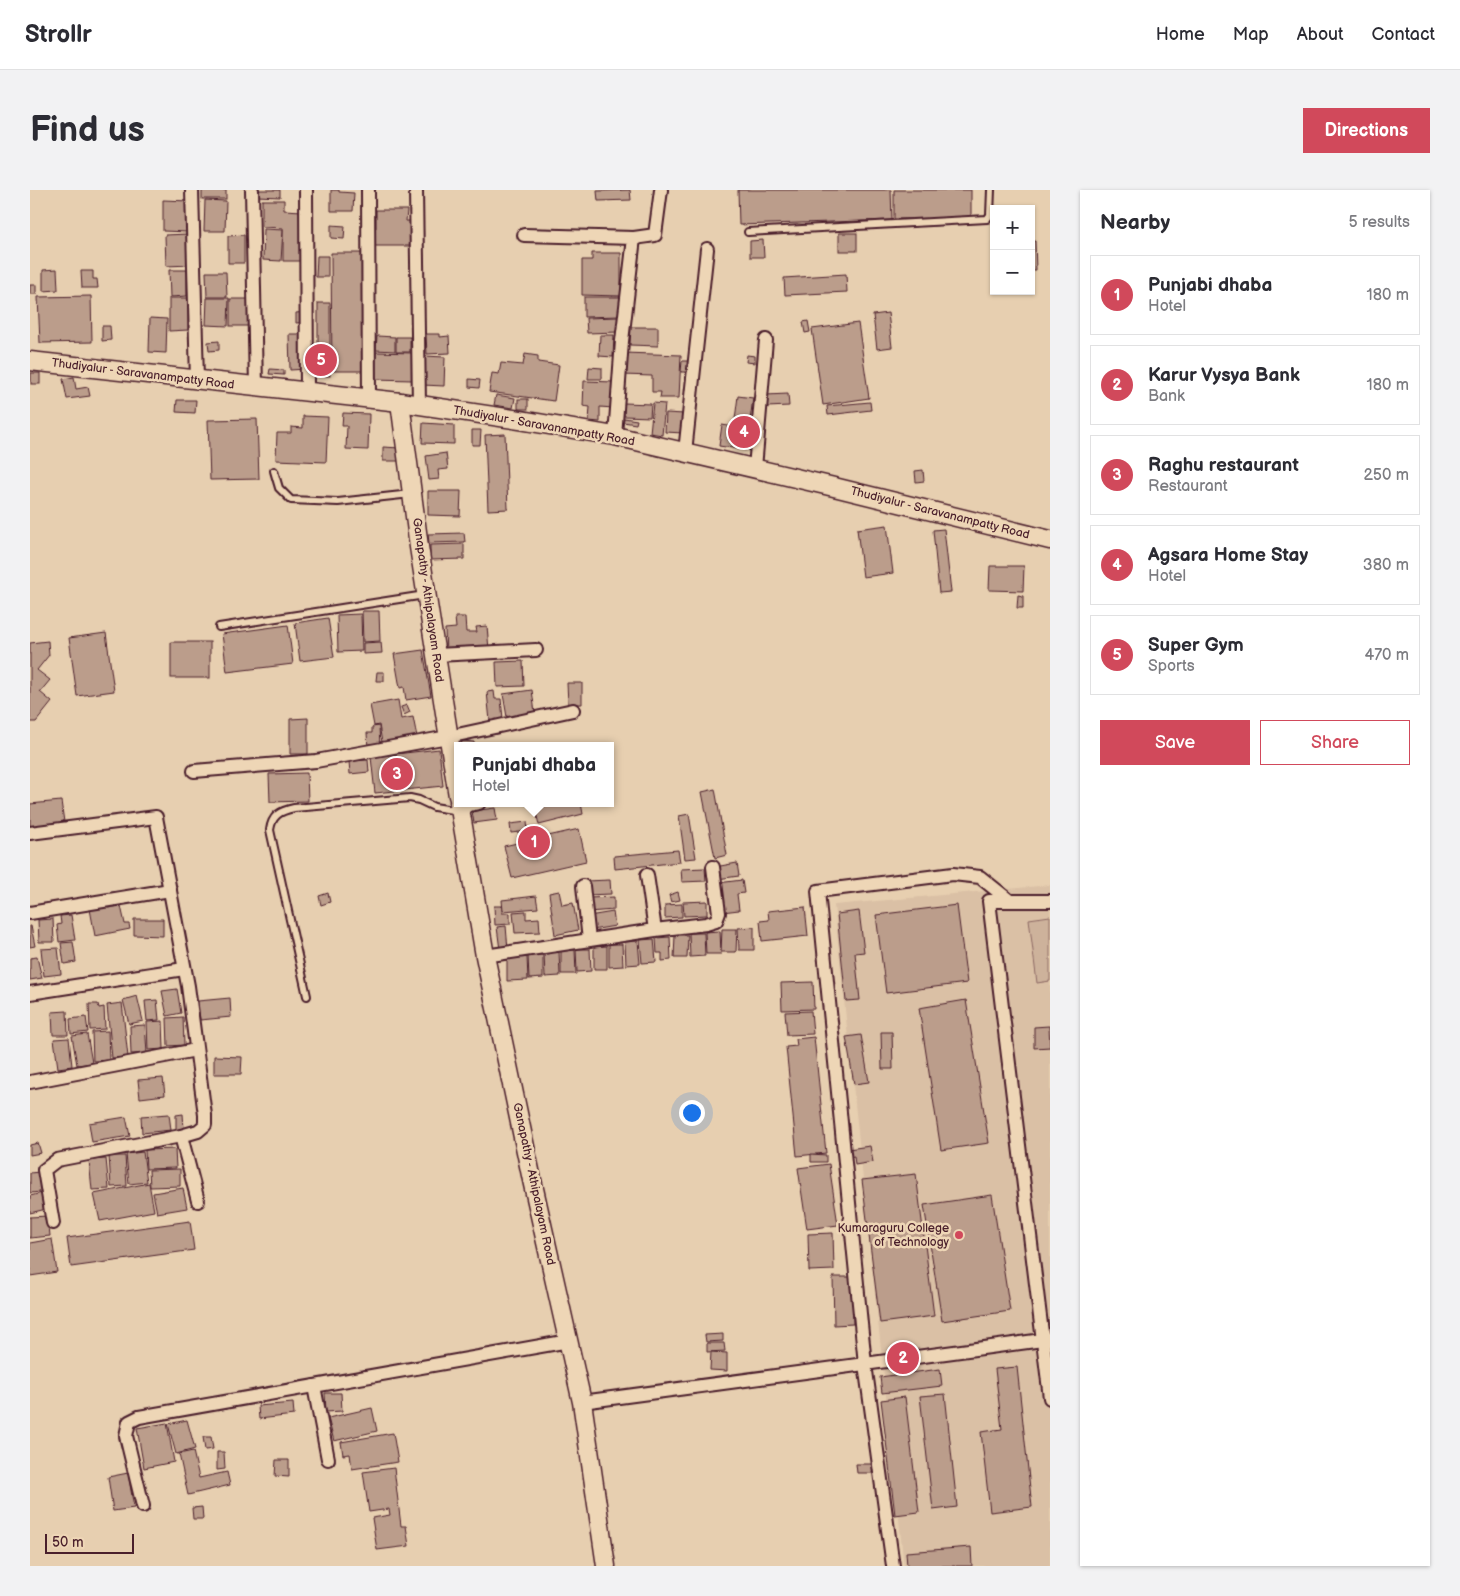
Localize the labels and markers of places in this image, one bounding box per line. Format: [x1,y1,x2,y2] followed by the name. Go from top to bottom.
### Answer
[305,341,337,379] pin: 5
[728,413,760,451] pin: 4
[381,755,413,793] pin: 3
[518,823,550,861] pin: 1
[838,1221,950,1250] place label: Kumaraguru College of Technology
[953,1229,965,1241] marker: Kumaraguru College of Technology
[887,1339,919,1377] pin: 2

